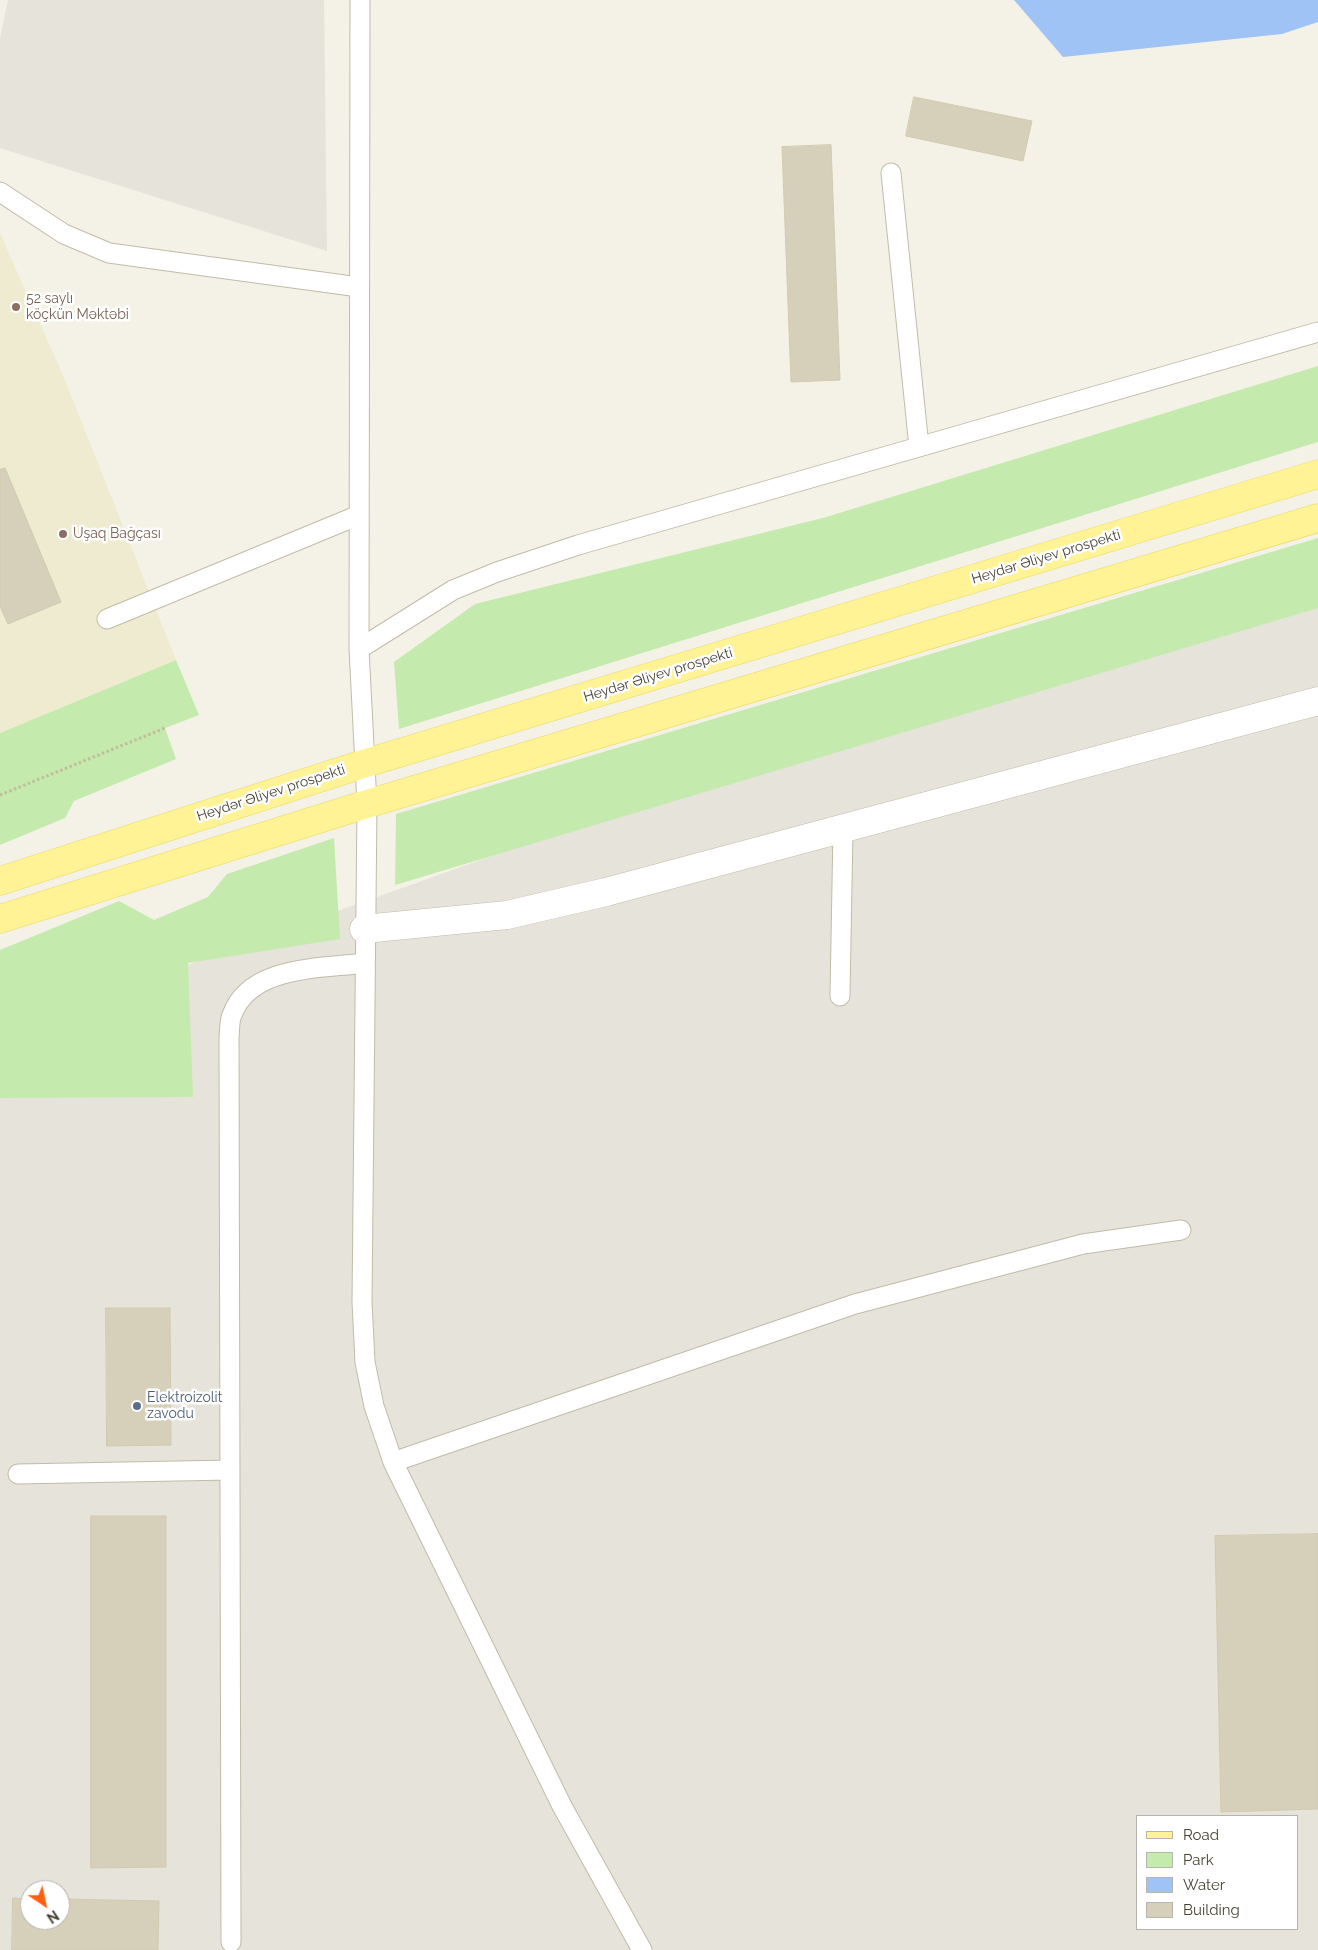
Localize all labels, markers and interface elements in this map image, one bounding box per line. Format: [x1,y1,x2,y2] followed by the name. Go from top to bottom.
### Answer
[26,291,129,324] place label: 52 saylı köçkün Məktəbi
[10,301,22,313] marker: 52 saylı köçkün Məktəbi
[73,526,161,542] place label: Uşaq Bağçası
[969,526,1123,588] street label: Heydər Əliyev prospekti
[57,528,69,540] marker: Uşaq Bağçası
[581,644,735,706] street label: Heydər Əliyev prospekti
[195,761,347,825] street label: Heydər Əliyev prospekti
[147,1390,222,1422] place label: Elektroizolit zavodu
[131,1400,143,1412] marker: Elektroizolit zavodu
[1136,1815,1298,1930] legend
[1183,1826,1219,1844] text: Road
[1183,1851,1214,1869] text: Park
[1183,1876,1225,1894] text: Water
[20,1880,70,1930] north arrow
[1183,1901,1240,1919] text: Building
[44,1907,62,1926] text: N

